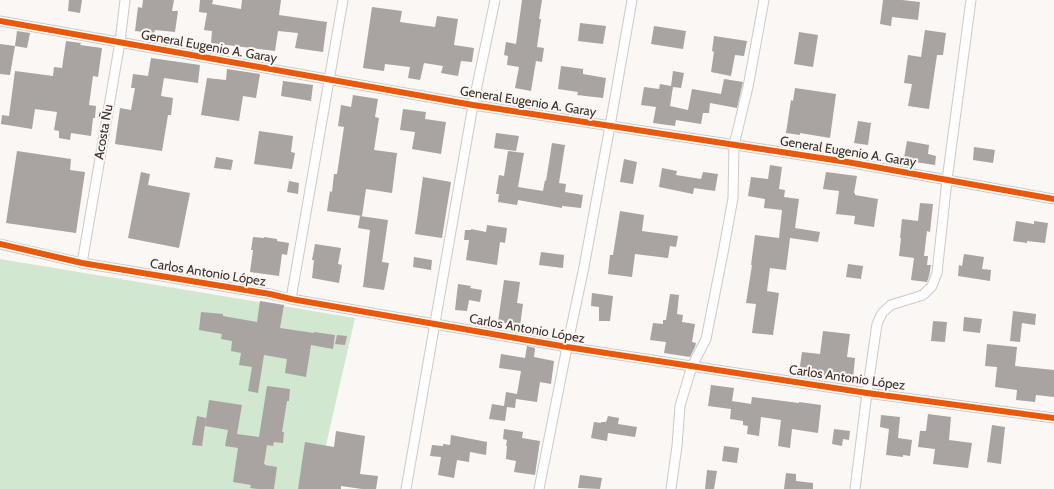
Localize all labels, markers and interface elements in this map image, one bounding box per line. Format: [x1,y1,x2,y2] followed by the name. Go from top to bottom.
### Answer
[140,27,278,67] street label: General Eugenio A. Garay
[459,84,597,120] street label: General Eugenio A. Garay
[91,103,117,161] street label: Acosta Ñu
[779,134,917,170] street label: General Eugenio A. Garay
[149,256,267,290] street label: Carlos Antonio López
[468,311,586,347] street label: Carlos Antonio López
[788,362,906,394] street label: Carlos Antonio López

